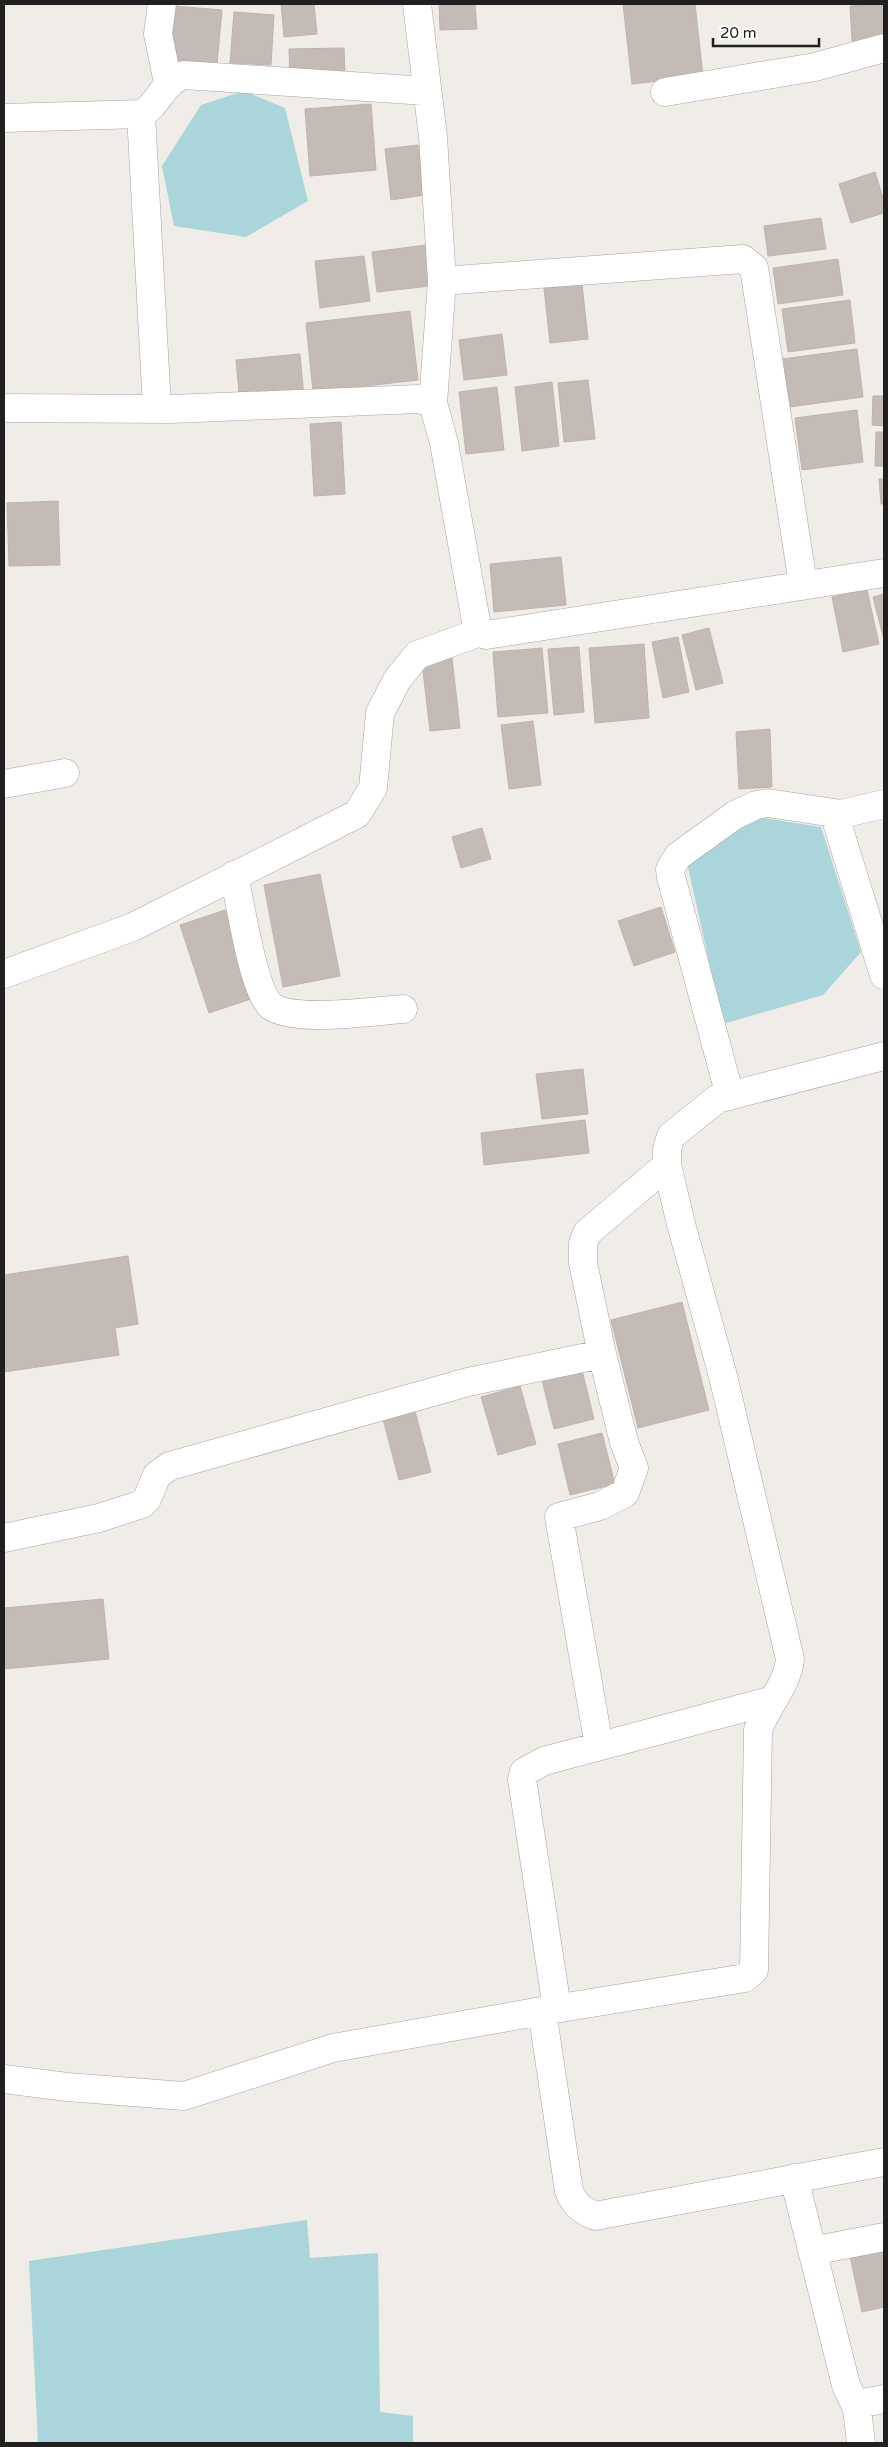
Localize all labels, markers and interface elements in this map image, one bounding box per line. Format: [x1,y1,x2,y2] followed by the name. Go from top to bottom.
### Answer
[713,15,819,47] scale bar
[720,24,757,42] text: 20 m

